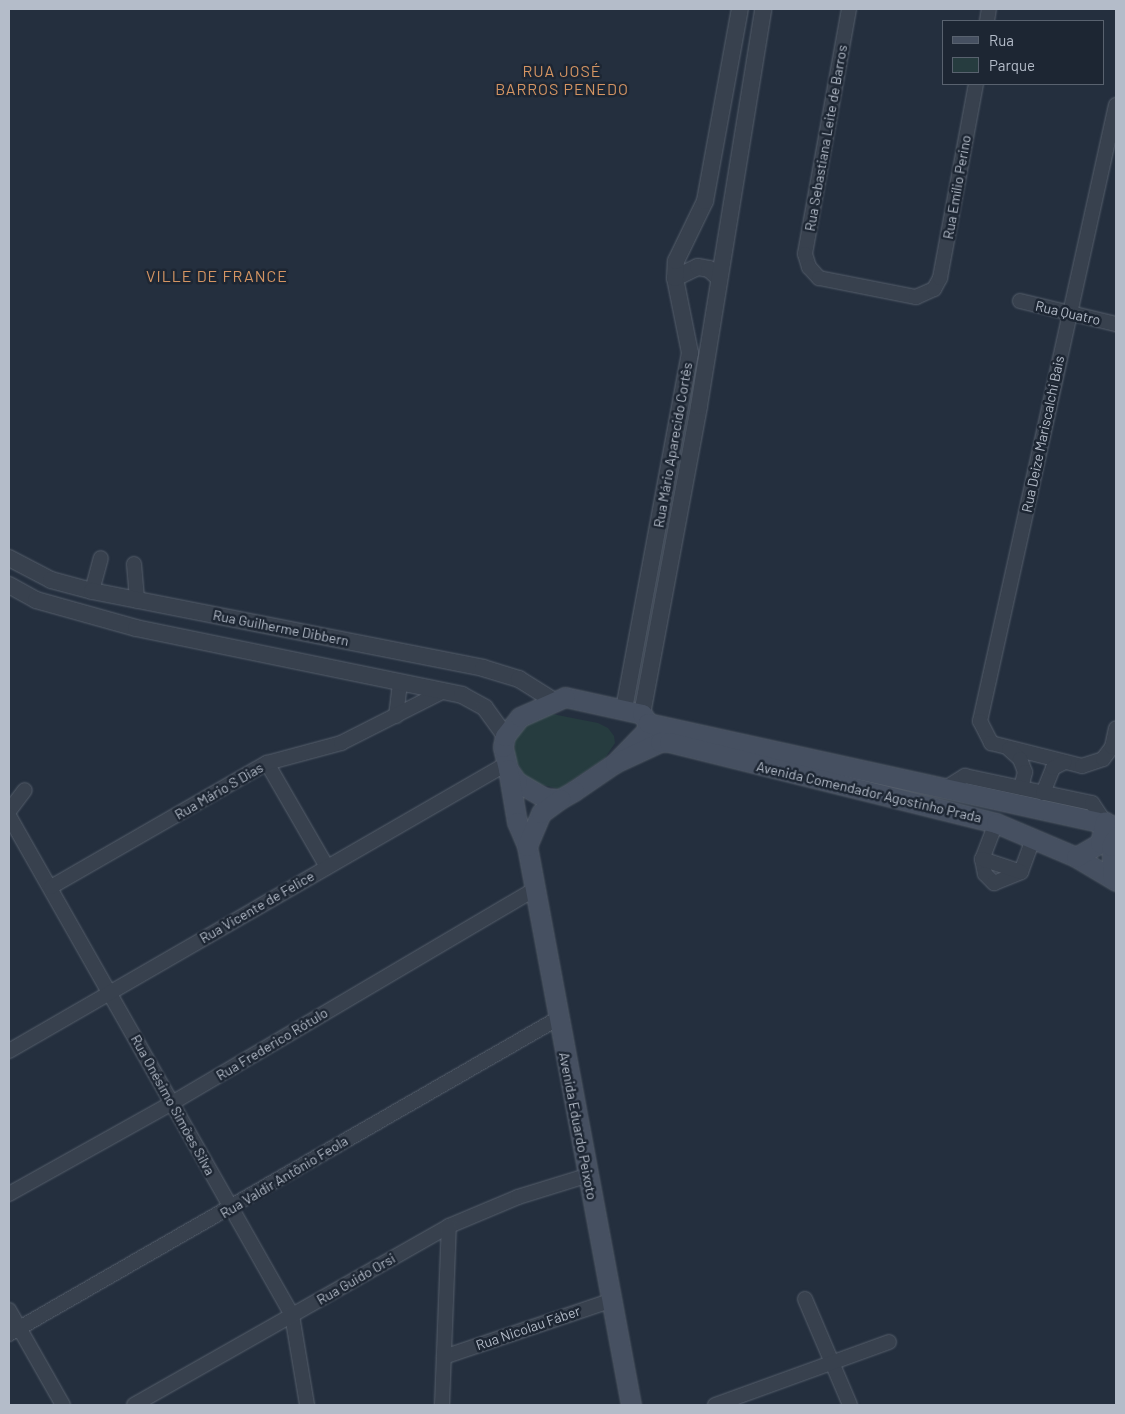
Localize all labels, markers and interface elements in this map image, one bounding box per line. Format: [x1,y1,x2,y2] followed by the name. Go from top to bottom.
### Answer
[942,20,1105,85] legend
[989,31,1014,49] text: Rua
[801,44,851,232] street label: Rua Sebastiana Leite de Barros
[989,56,1035,74] text: Parque
[494,61,630,99] district label: RUA JOSÉ BARROS PENEDO
[940,134,974,240] street label: Rua Emílio Perino
[144,266,290,286] district label: VILLE DE FRANCE
[1034,297,1102,329] street label: Rua Quatro
[1018,354,1068,514] street label: Rua Deize Mariscalchi Bais
[650,361,696,529] street label: Rua Mário Aparecido Cortês
[212,607,350,649] street label: Rua Guilherme Dibbern
[755,758,983,826] street label: Avenida Comendador Agostinho Prada
[172,759,266,823] street label: Rua Mário S Dias
[197,867,317,947] street label: Rua Vicente de Felice
[213,1004,331,1084] street label: Rua Frederico Rótulo
[127,1032,219,1178] street label: Rua Onésimo Simões Silva
[555,1051,601,1201] street label: Avenida Eduardo Peixoto
[217,1132,351,1222] street label: Rua Valdir Antônio Feola
[314,1250,398,1308] street label: Rua Guido Orsi
[474,1302,582,1354] street label: Rua Nicolau Fáber

